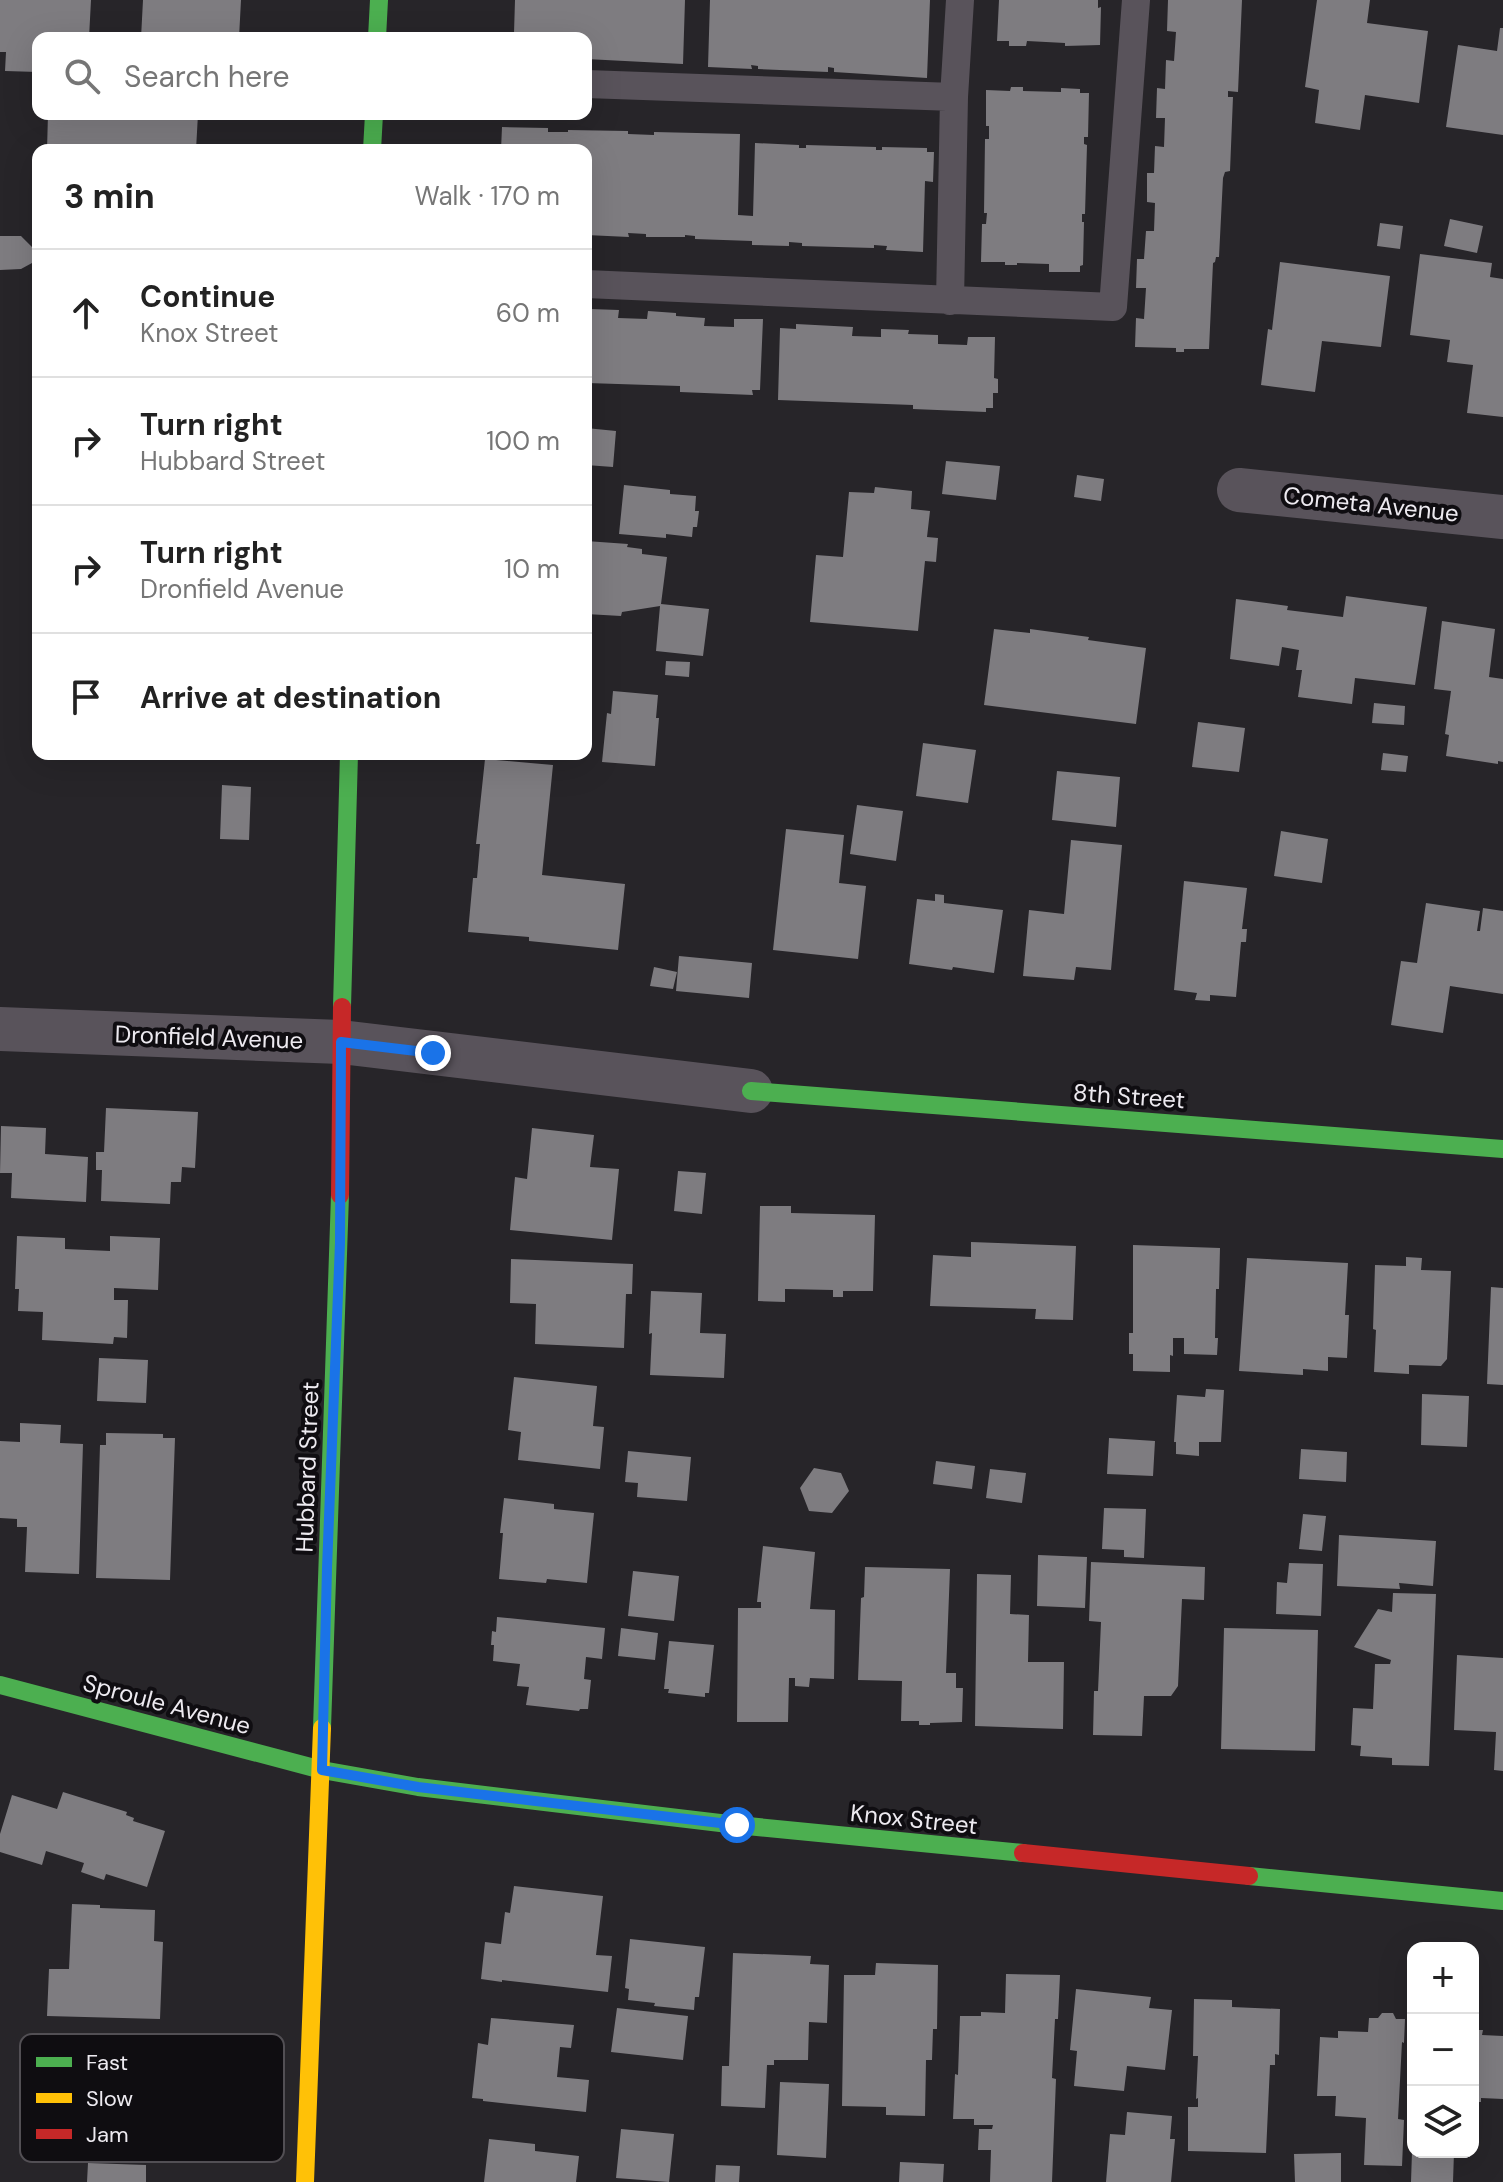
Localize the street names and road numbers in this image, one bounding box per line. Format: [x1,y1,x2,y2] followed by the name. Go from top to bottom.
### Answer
[1282,479,1460,529] street label: Cometa Avenue
[114,1018,304,1056] street label: Dronfield Avenue
[1072,1077,1186,1115] street label: 8th Street
[289,1381,325,1553] street label: Hubbard Street
[80,1667,254,1741] street label: Sproule Avenue
[849,1797,979,1841] street label: Knox Street

